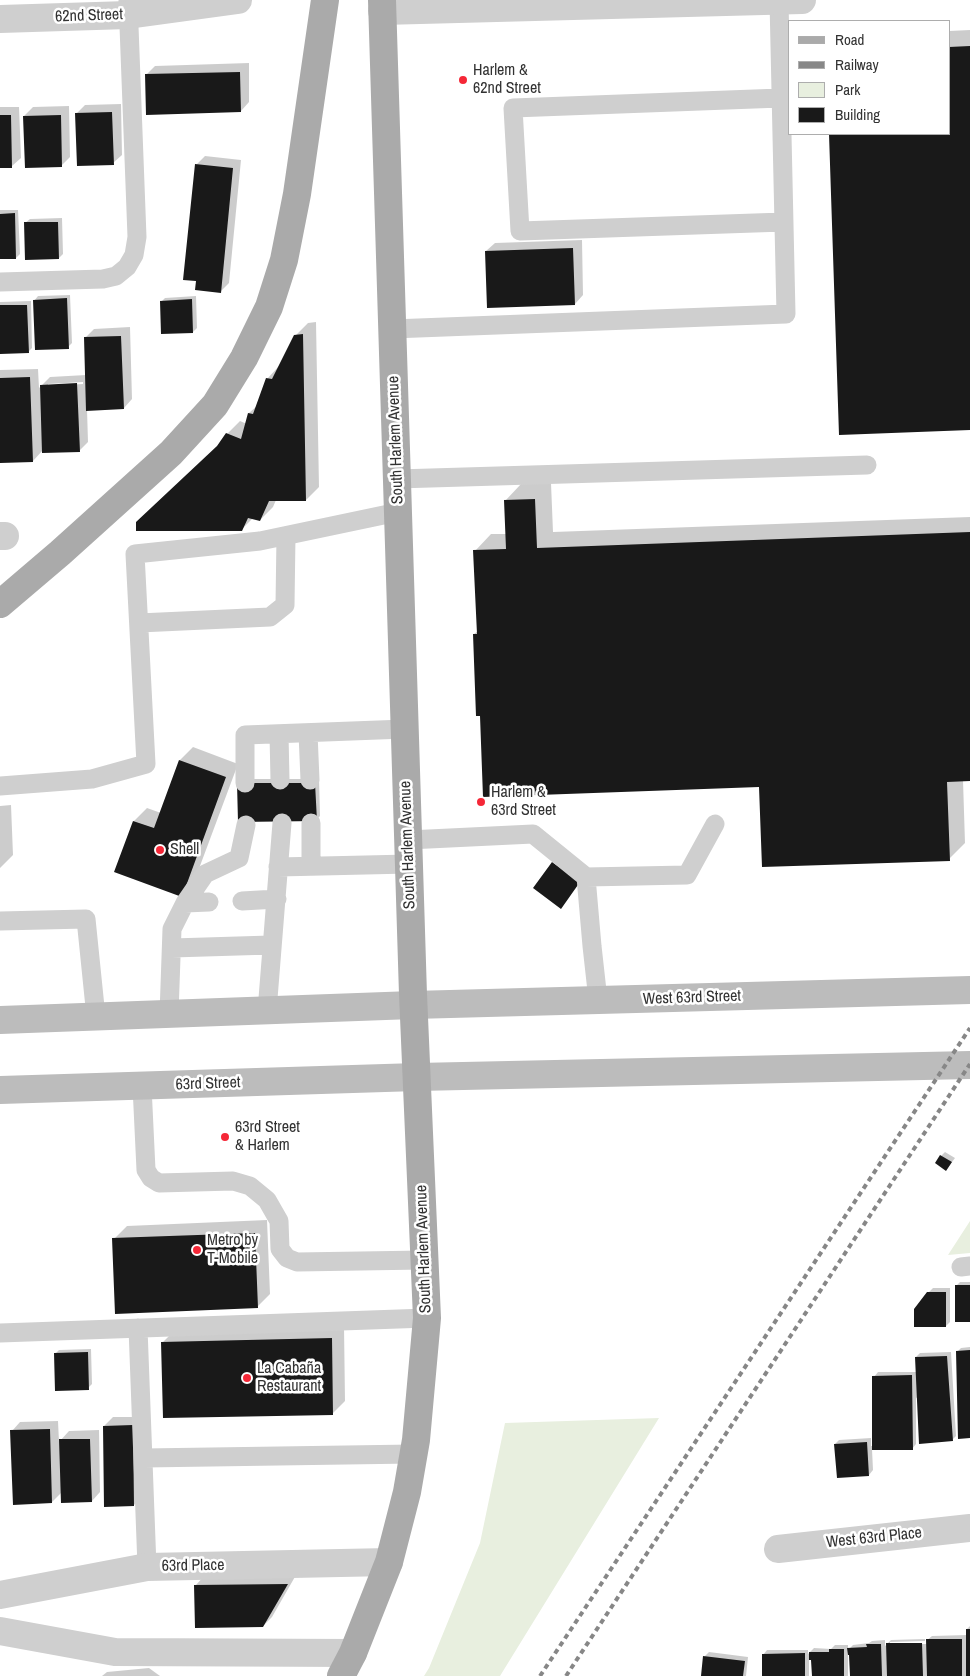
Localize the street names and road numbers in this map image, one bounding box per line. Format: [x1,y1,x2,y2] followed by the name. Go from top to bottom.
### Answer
[55,5,123,27] street label: 62nd Street
[384,376,408,504] street label: South Harlem Avenue
[396,781,420,909] street label: South Harlem Avenue
[643,987,741,1009] street label: West 63rd Street
[175,1073,241,1095] street label: 63rd Street
[412,1185,436,1313] street label: South Harlem Avenue
[825,1523,923,1553] street label: West 63rd Place
[161,1556,225,1576] street label: 63rd Place

